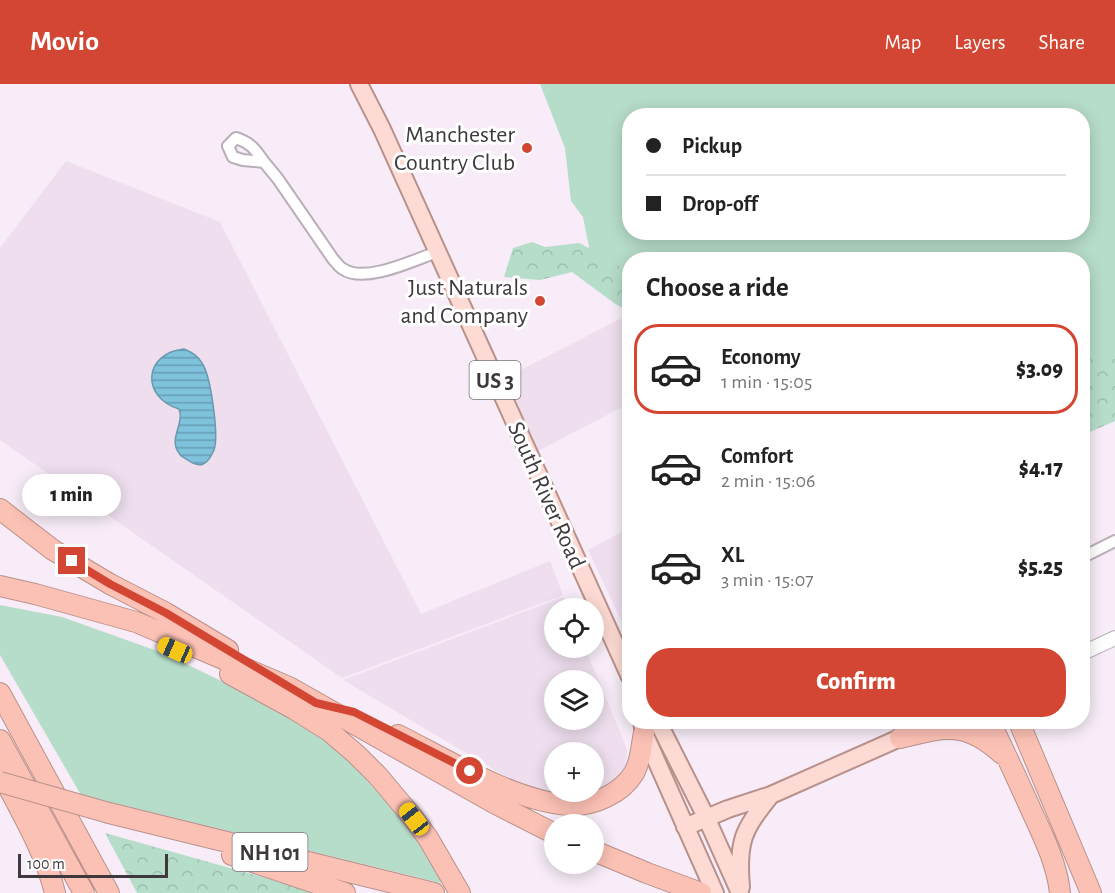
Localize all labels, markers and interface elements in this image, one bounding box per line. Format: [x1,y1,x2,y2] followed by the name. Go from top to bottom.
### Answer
[30,28,99,56] text: Movio
[885,32,921,53] text: Map
[954,32,1005,53] text: Layers
[1038,32,1085,53] text: Share
[394,123,515,175] place label: Manchester Country Club
[682,135,742,157] text: Pickup
[520,141,534,155] marker: Manchester Country Club
[682,193,758,215] text: Drop-off
[646,274,789,301] text: Choose a ride
[400,276,528,328] place label: Just Naturals and Company
[533,294,547,308] marker: Just Naturals and Company
[649,342,703,396] icon: car
[721,346,801,368] text: Economy
[1016,358,1063,380] text: $3.09
[470,361,520,399] road number: US 3
[721,372,812,392] text: 1 min · 15:05
[503,418,589,573] street label: South River Road
[649,441,703,495] icon: car
[721,445,793,467] text: Comfort
[1019,457,1063,479] text: $4.17
[721,471,816,491] text: 2 min · 15:06
[22,474,122,516] callout: 1 min
[50,485,93,505] text: 1 min
[649,540,703,594] icon: car
[721,544,744,566] text: XL
[58,547,85,574] route end
[1018,556,1063,578] text: $5.25
[721,570,814,590] text: 3 min · 15:07
[544,598,604,874] map controls
[544,598,604,658] button: locate
[155,634,195,666] car
[646,648,1066,717] button: Confirm
[544,670,604,730] button: layers
[544,742,604,802] button: +
[456,757,483,784] route start
[396,799,432,839] car
[544,814,604,874] button: −
[232,833,308,871] road number: NH 101
[18,851,168,878] scale bar
[27,856,65,872] text: 100 m

